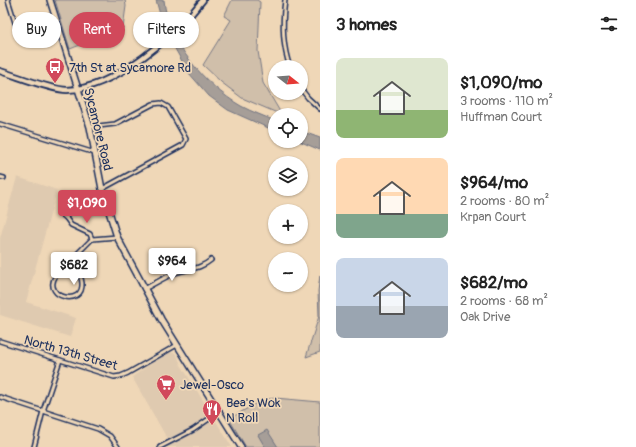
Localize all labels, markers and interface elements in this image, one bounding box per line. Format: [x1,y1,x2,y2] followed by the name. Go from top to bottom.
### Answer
[12,12,61,48] chip: Buy
[69,12,125,48] chip: Rent
[133,12,199,48] chip: Filters
[598,13,620,35] icon: filters
[336,14,397,35] text: 3 homes
[44,56,66,84] bus stop icon: 7th St at Sycamore Rd
[69,60,191,76] place label: 7th St at Sycamore Rd
[268,60,308,100] north arrow
[268,60,308,292] map controls
[460,72,542,93] text: $1,090/mo
[368,74,416,122] icon: home
[80,86,116,172] street label: Sycamore Road
[460,93,553,109] text: 3 rooms · 110 m²
[268,108,308,148] button: locate
[460,109,542,125] text: Huffman Court
[268,156,308,196] button: layers
[460,172,528,193] text: $964/mo
[368,174,416,222] icon: home
[54,190,120,224] pin: $1,090
[460,193,549,209] text: 2 rooms · 80 m²
[67,195,107,211] text: $1,090
[268,204,308,244] button: +
[460,209,526,225] text: Krpan Court
[148,248,196,282] pin: $964
[50,252,98,286] pin: $682
[268,252,308,292] button: −
[158,253,186,269] text: $964
[60,257,88,273] text: $682
[460,272,528,293] text: $682/mo
[368,274,416,322] icon: home
[460,293,548,309] text: 2 rooms · 68 m²
[460,309,510,325] text: Oak Drive
[22,332,120,374] street label: North 13th Street
[155,373,177,401] supermarket icon: Jewel-Osco
[180,377,244,393] place label: Jewel-Osco
[226,395,281,426] place label: Bea's Wok N Roll
[201,398,223,426] restaurant icon: Bea's Wok N Roll

